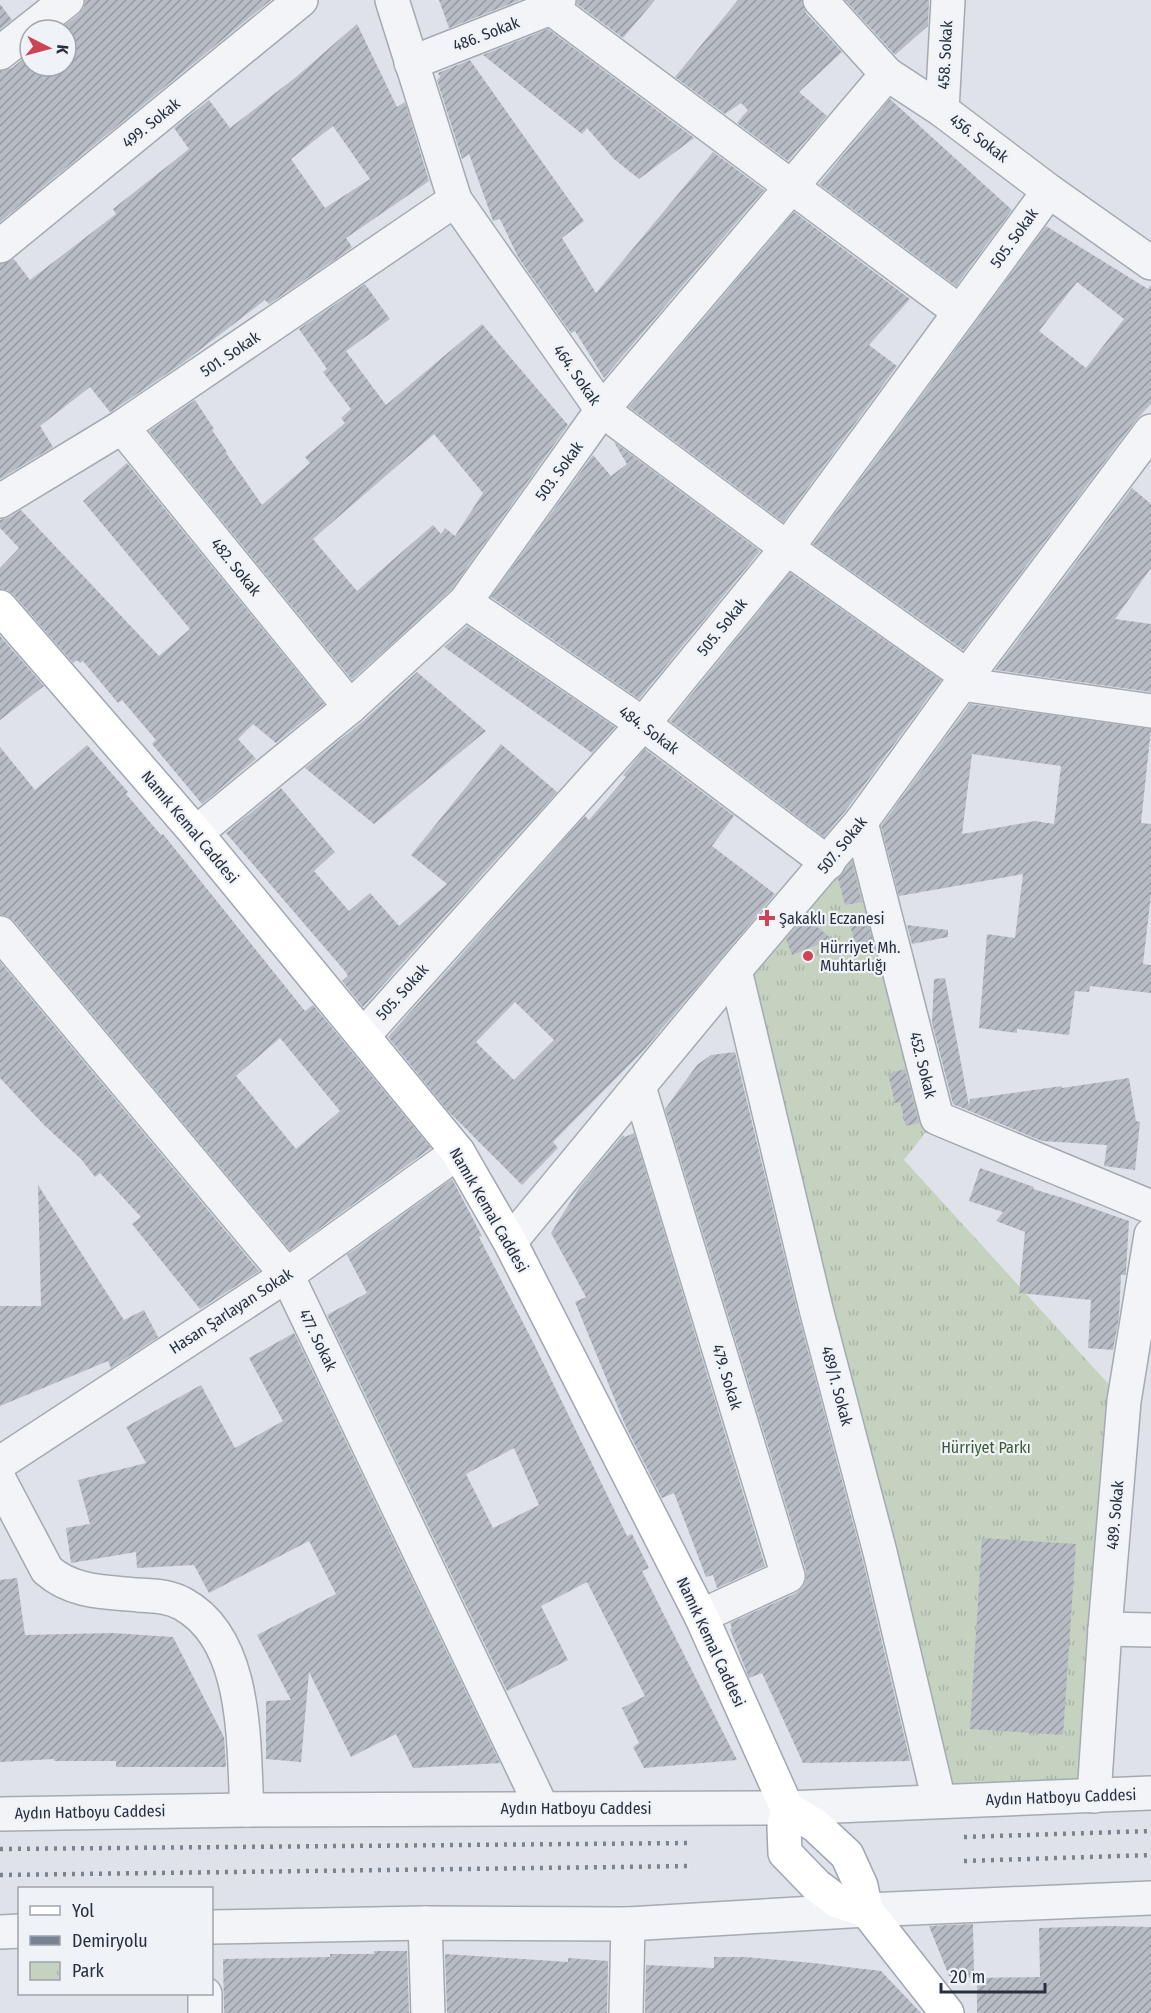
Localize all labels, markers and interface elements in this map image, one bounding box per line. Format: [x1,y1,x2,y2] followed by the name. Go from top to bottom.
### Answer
[450,12,522,55] street label: 486. Sokak
[18,18,78,78] north arrow
[934,20,956,90] street label: 458. Sokak
[52,44,72,56] text: K
[118,94,184,152] street label: 499. Sokak
[946,110,1013,167] street label: 456. Sokak
[986,204,1042,272] street label: 505. Sokak
[197,327,264,381] street label: 501. Sokak
[549,341,605,409] street label: 464. Sokak
[531,437,587,504] street label: 503. Sokak
[207,534,265,600] street label: 482. Sokak
[693,594,751,660] street label: 505. Sokak
[615,702,683,758] street label: 484. Sokak
[137,767,243,887] street label: Namık Kemal Caddesi
[813,812,871,877] street label: 507. Sokak
[779,909,885,928] place label: Şakaklı Eczanesi
[760,911,774,925] marker: Şakaklı Eczanesi
[820,938,900,975] place label: Hürriyet Mh. Muhtarlığı
[801,949,815,963] marker: Hürriyet Mh. Muhtarlığı
[372,960,433,1024] street label: 505. Sokak
[906,1030,941,1101] street label: 452. Sokak
[446,1144,532,1276] street label: Namık Kemal Caddesi
[166,1264,297,1358] street label: Hasan Şarlayan Sokak
[295,1306,341,1375] street label: 477. Sokak
[708,1342,746,1413] street label: 479. Sokak
[817,1344,857,1428] street label: 489/1. Sokak
[941,1438,1031,1457] park label: Hürriyet Parkı
[1103,1479,1128,1550] street label: 489. Sokak
[673,1574,749,1710] street label: Namık Kemal Caddesi
[985,1785,1137,1809] street label: Aydın Hatboyu Caddesi
[501,1799,651,1818] street label: Aydın Hatboyu Caddesi
[14,1801,166,1823] street label: Aydın Hatboyu Caddesi
[18,1887,213,1995] legend
[72,1900,94,1922] text: Yol
[72,1930,148,1952] text: Demiryolu
[941,1956,1044,1994] scale bar
[72,1960,105,1982] text: Park
[950,1966,985,1988] text: 20 m

